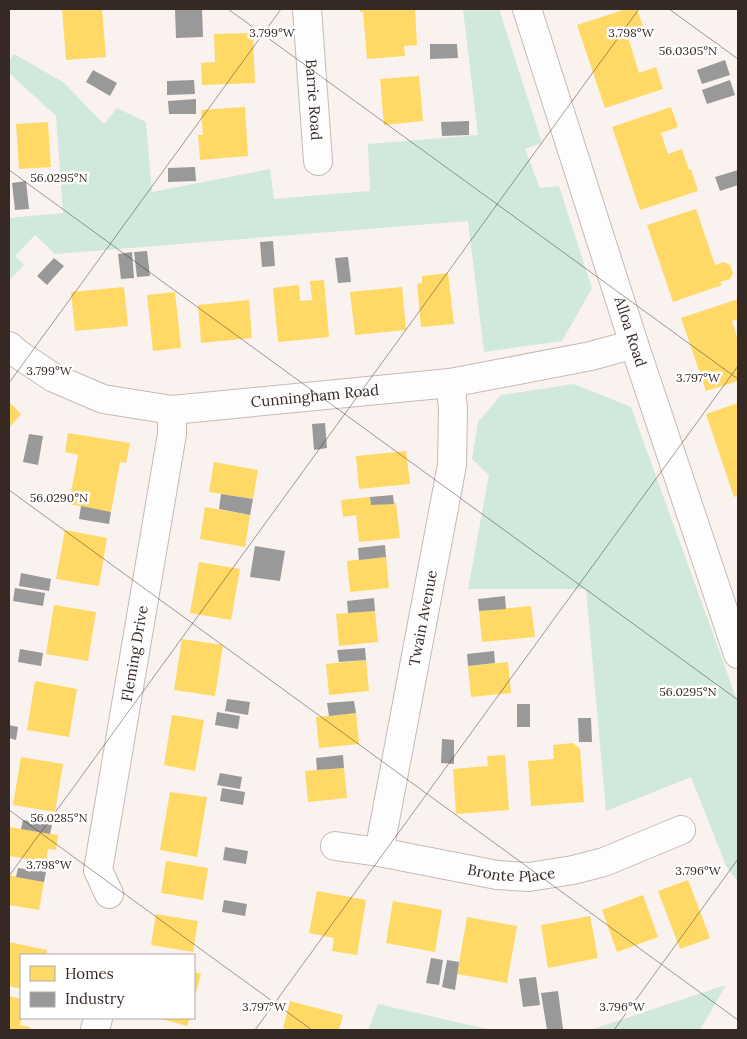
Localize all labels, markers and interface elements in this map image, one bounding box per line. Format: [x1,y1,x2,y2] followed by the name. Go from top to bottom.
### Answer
[249,25,296,40] text: 3.799°W
[608,25,655,40] text: 3.798°W
[659,43,717,58] text: 56.0305°N
[302,59,326,141] street label: Barrie Road
[30,170,88,185] text: 56.0295°N
[610,293,651,369] street label: Alloa Road
[26,363,73,378] text: 3.799°W
[676,370,721,385] text: 3.797°W
[250,380,380,411] street label: Cunningham Road
[30,490,88,505] text: 56.0290°N
[404,568,441,668] street label: Twain Avenue
[117,604,152,703] street label: Fleming Drive
[659,684,717,699] text: 56.0295°N
[30,810,88,825] text: 56.0285°N
[26,857,73,872] text: 3.798°W
[466,859,556,886] street label: Bronte Place
[675,863,722,878] text: 3.796°W
[20,954,195,1019] legend
[65,964,114,983] text: Homes
[65,989,124,1008] text: Industry
[242,999,287,1014] text: 3.797°W
[599,999,646,1014] text: 3.796°W

